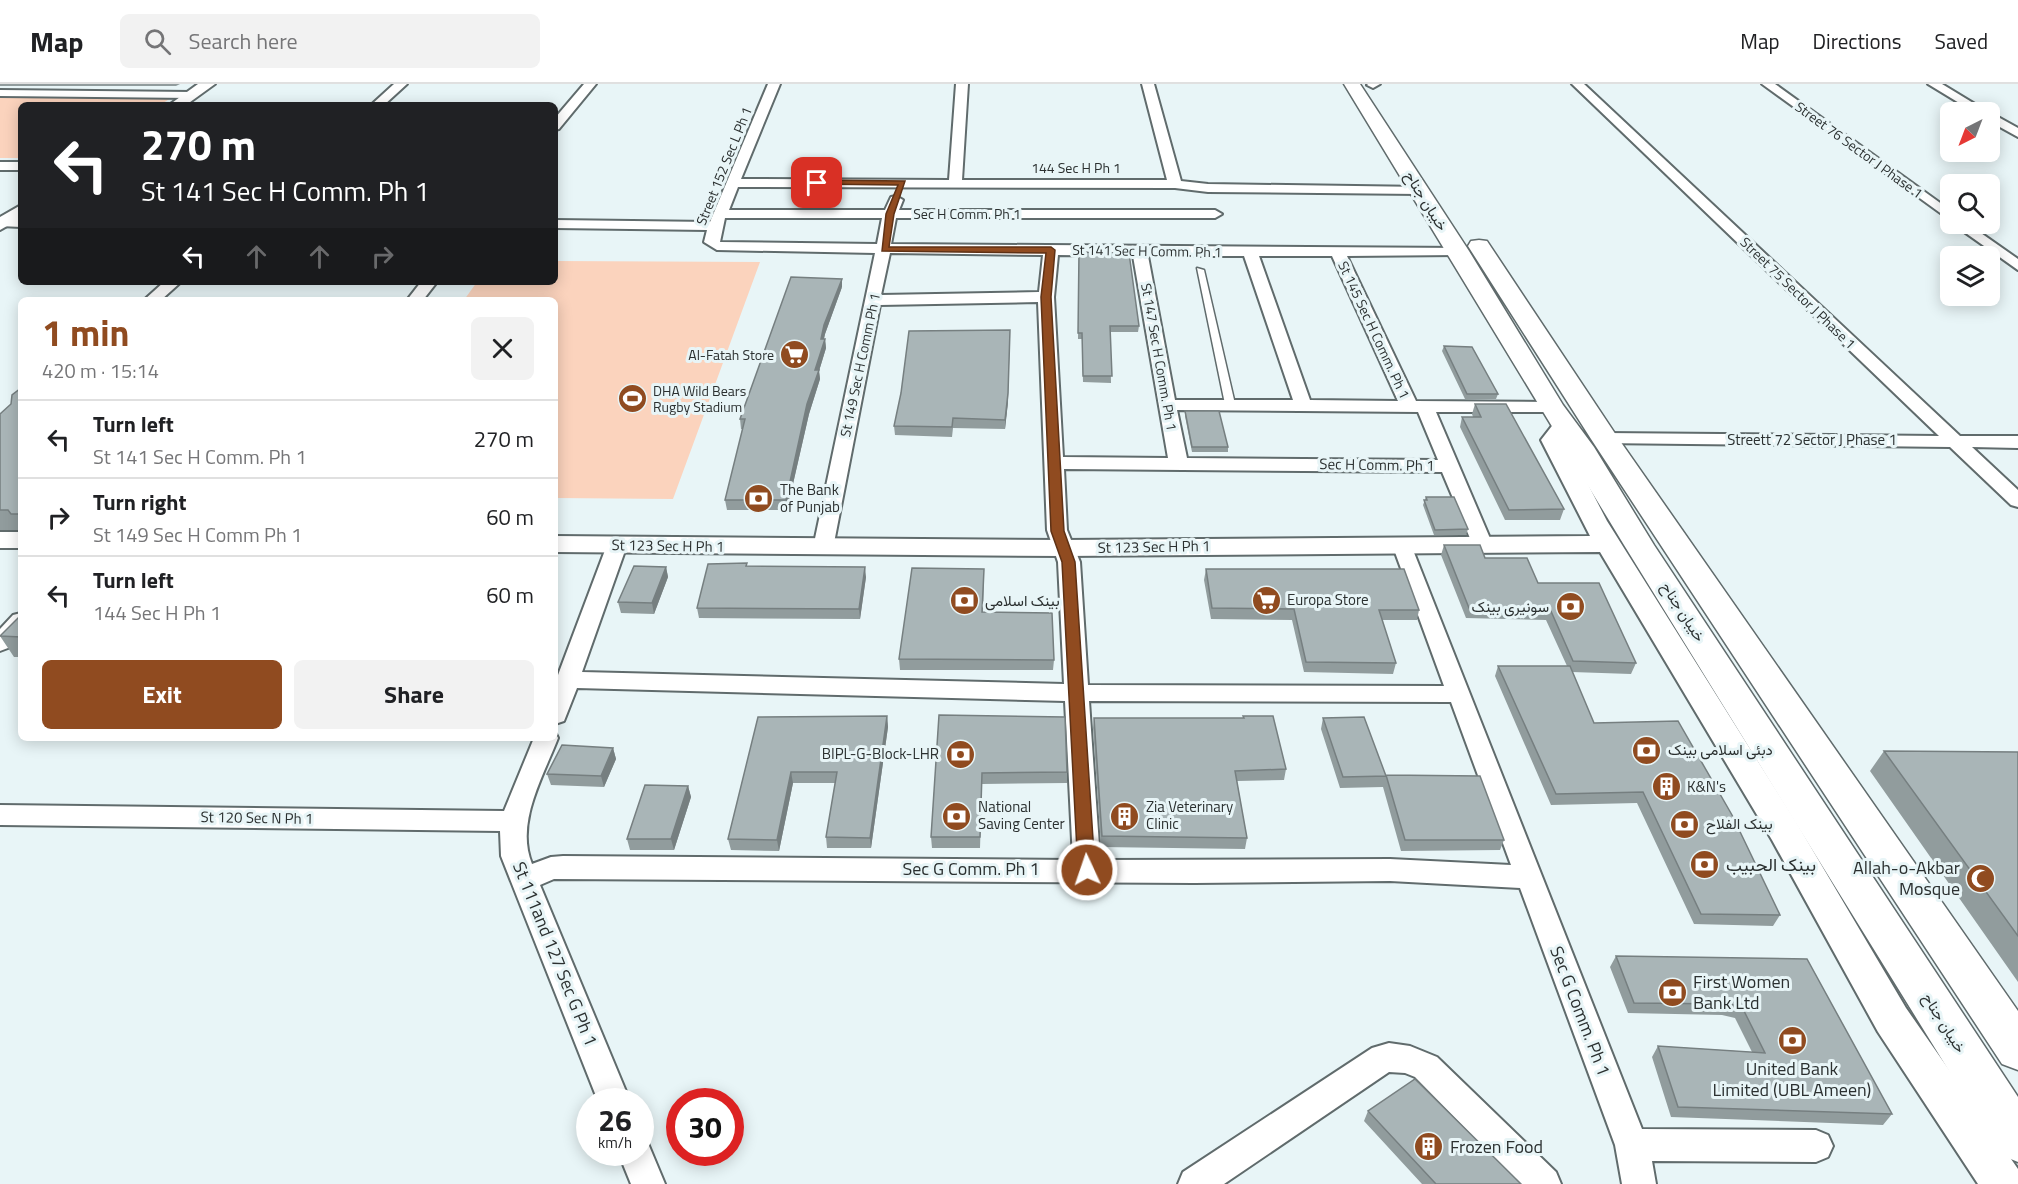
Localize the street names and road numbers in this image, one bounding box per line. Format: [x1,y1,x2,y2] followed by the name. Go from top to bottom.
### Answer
[1791,96,1928,203] street label: Street 76 Sector J Phase 1
[690,103,757,228] street label: Street 152 Sec L Ph 1
[1031,157,1121,178] street label: 144 Sec H Ph 1
[1399,166,1454,235] street label: خیبان جناح
[913,203,1021,224] street label: Sec H Comm. Ph 1
[1736,232,1861,353] street label: Street 75 Sector J Phase 1
[1072,239,1222,262] street label: St 141 Sec H Comm. Ph 1
[1333,258,1416,402] street label: St 145 Sec H Comm. Ph 1
[1136,281,1183,432] street label: St 147 Sec H Comm. Ph 1
[834,291,885,439] street label: St 149 Sec H Comm Ph 1
[1727,428,1897,451] street label: Streett 72 Sector J Phase 1
[1319,452,1435,477] street label: Sec H Comm. Ph 1
[611,533,725,558] street label: St 123 Sec H Ph 1
[1097,534,1211,559] street label: St 123 Sec H Ph 1
[1655,577,1711,646] street label: خیبان جناح
[200,805,314,830] street label: St 120 Sec N Ph 1
[902,855,1040,882] street label: Sec G Comm. Ph 1
[506,858,605,1050] street label: St 111and 127 Sec G Ph 1
[1543,942,1618,1080] street label: Sec G Comm. Ph 1
[1917,988,1972,1057] street label: خیبان جناح

